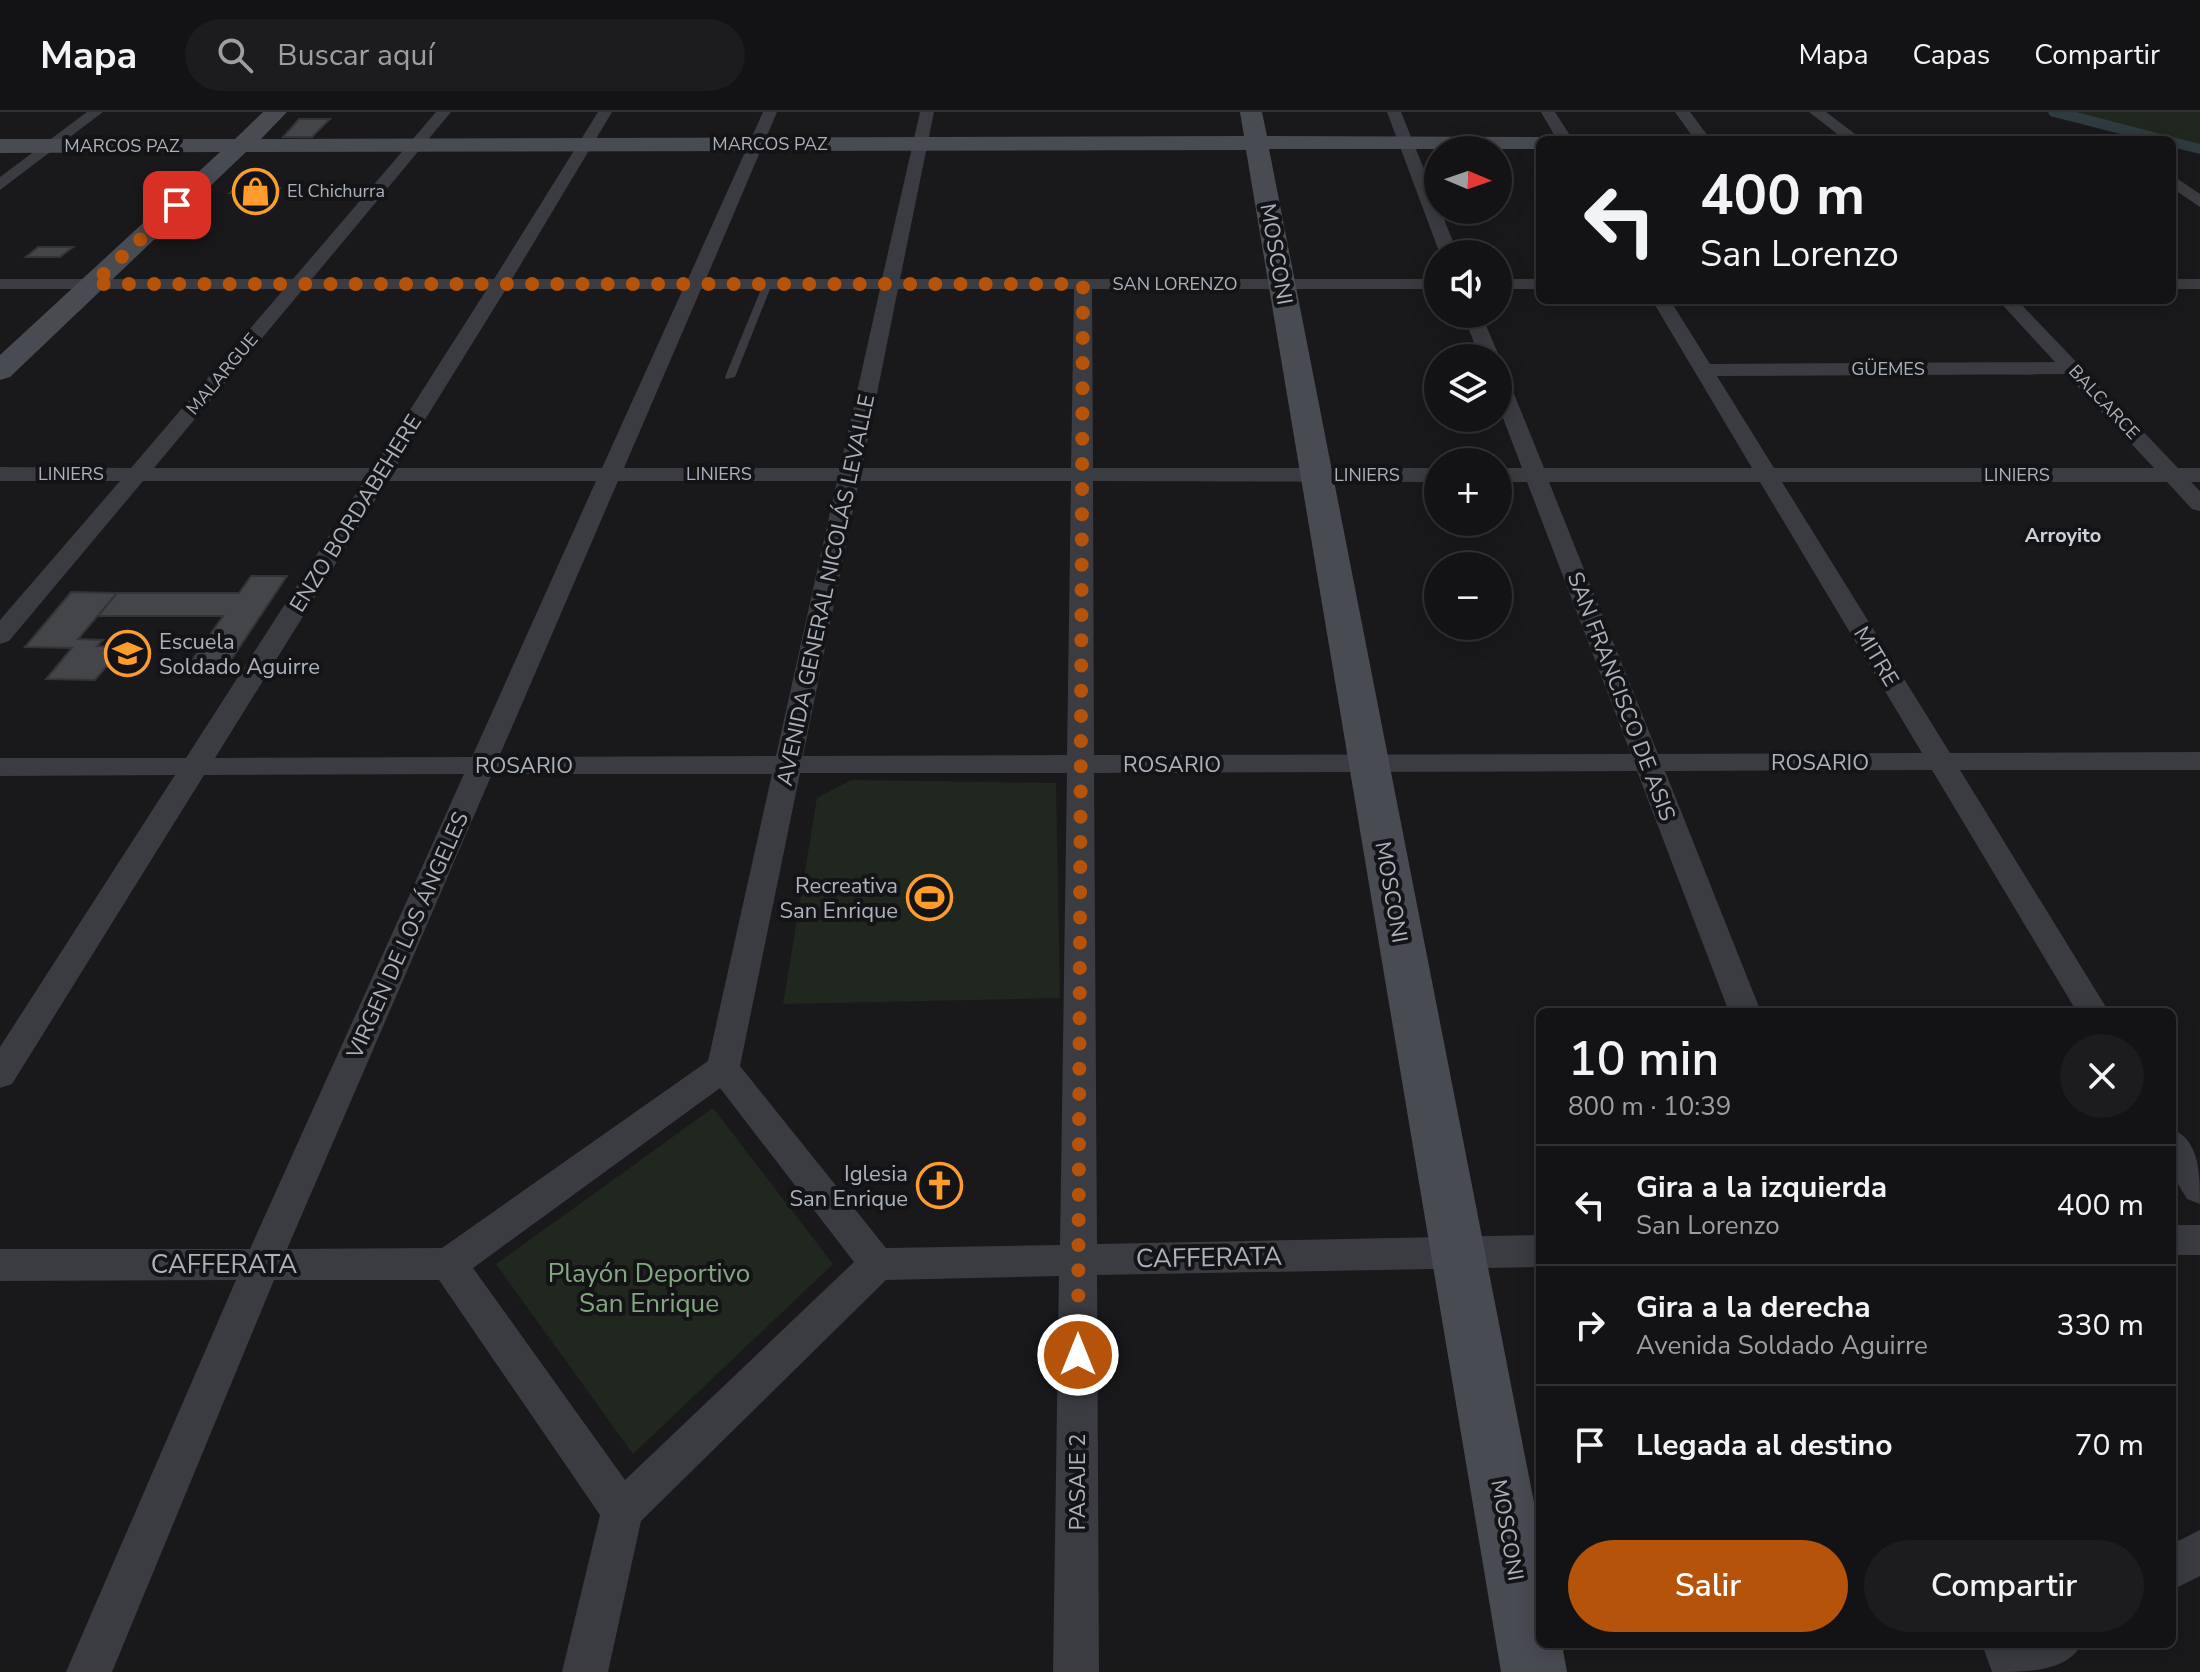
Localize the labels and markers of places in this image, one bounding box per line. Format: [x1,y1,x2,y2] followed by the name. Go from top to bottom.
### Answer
[232,167,280,215] shop icon: El Chichurra
[143,171,211,239] pin
[287,179,385,203] place label: El Chichurra
[159,627,320,682] place label: Escuela Soldado Aguirre
[104,630,152,678] school or university icon: Escuela Soldado Aguirre
[779,871,898,926] place label: Recreativa San Enrique
[905,874,953,922] sports icon: Recreativa San Enrique
[789,1159,908,1214] place label: Iglesia San Enrique
[915,1162,963,1210] church icon: Iglesia San Enrique

